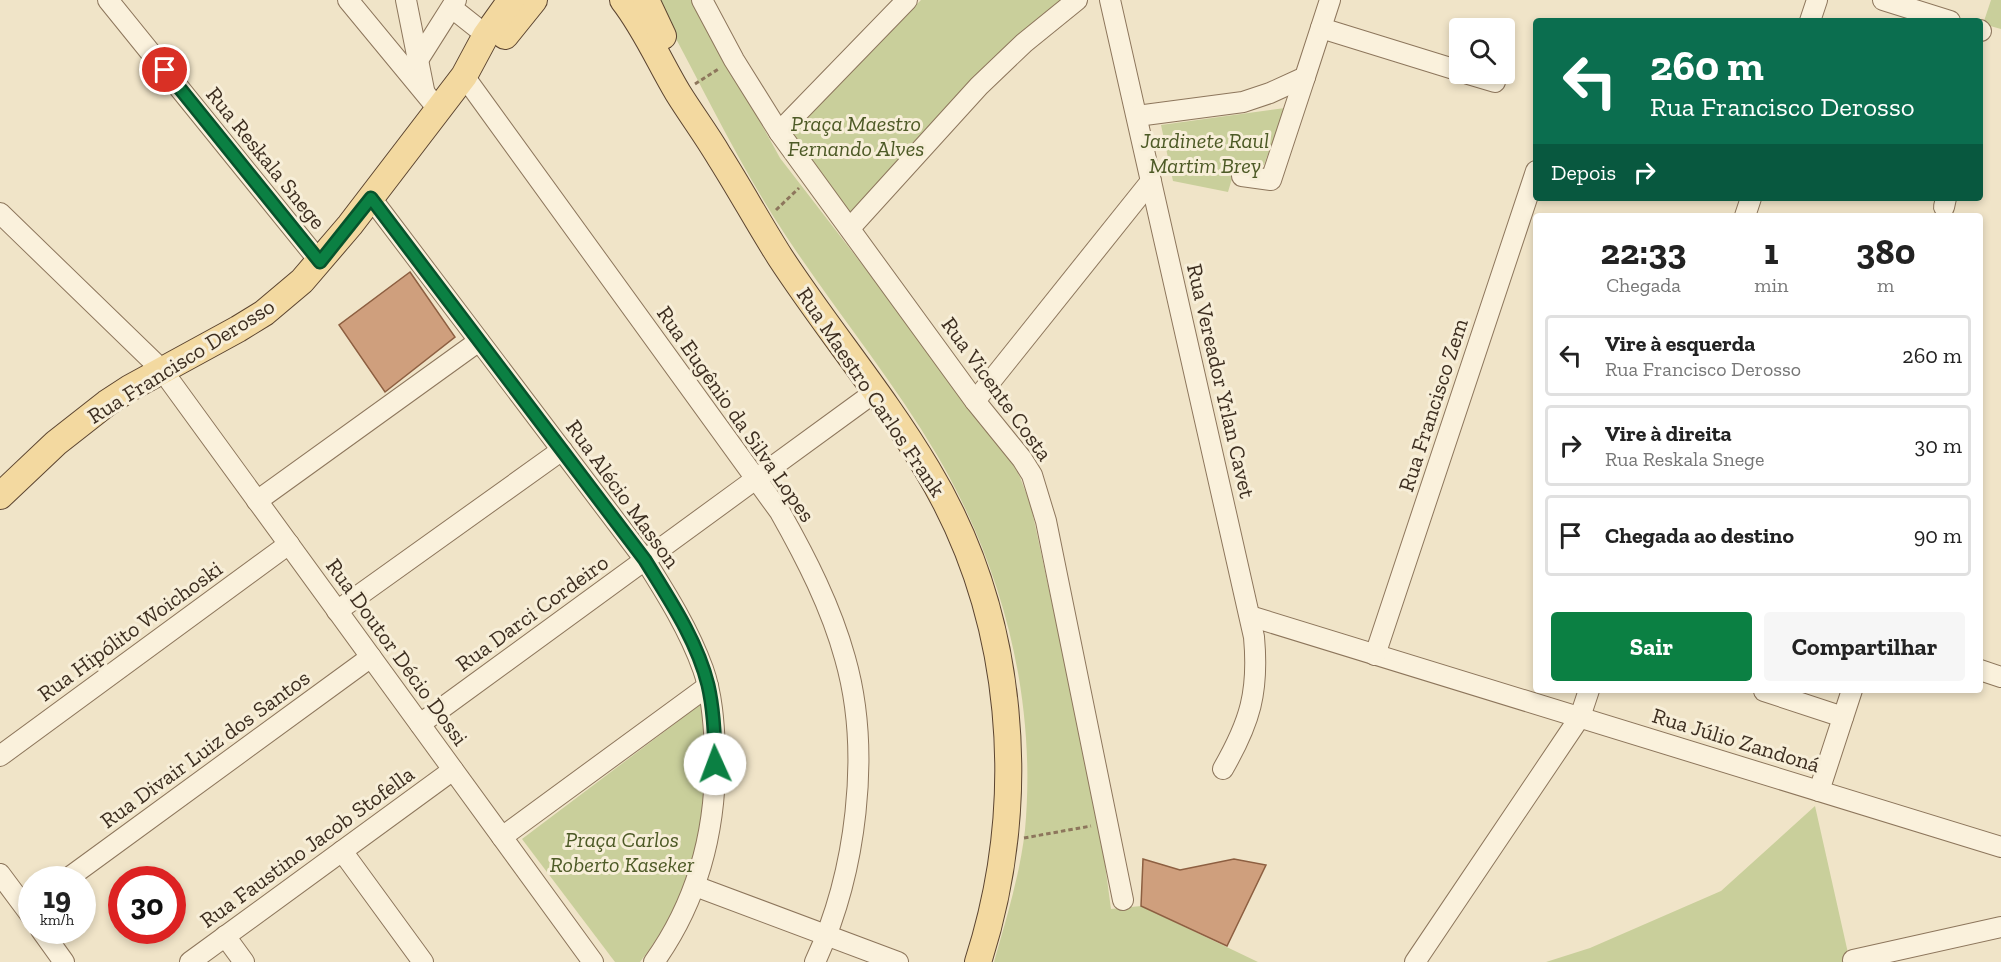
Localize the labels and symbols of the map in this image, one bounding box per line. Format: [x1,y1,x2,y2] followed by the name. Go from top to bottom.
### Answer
[139,44,190,95] pin
[200,81,332,235] street label: Rua Reskala Snege
[788,110,924,162] park label: Praça Maestro Fernando Alves
[1140,127,1269,179] park label: Jardinete Raul Martim Brey
[1181,261,1261,502] street label: Rua Vereador Yrlan Cavet
[791,282,952,502] street label: Rua Maestro Carlos Frank
[82,292,280,430] street label: Rua Francisco Derosso
[651,301,821,527] street label: Rua Eugênio da Silva Lopes
[936,312,1058,467] street label: Rua Vicente Costa
[1392,315,1474,495] street label: Rua Francisco Zem
[560,415,686,574] street label: Rua Alécio Masson
[450,549,614,677] street label: Rua Darci Cordeiro
[320,553,474,751] street label: Rua Doutor Décio Dossi
[32,555,228,707] street label: Rua Hipólito Woichoski
[95,664,315,834] street label: Rua Divair Luiz dos Santos
[1649,702,1823,778] street label: Rua Júlio Zandoná
[683,732,747,796] position arrow
[195,760,420,934] street label: Rua Faustino Jacob Stofella
[550,826,695,878] park label: Praça Carlos Roberto Kaseker
[108,866,186,944] speed limit sign: 30

